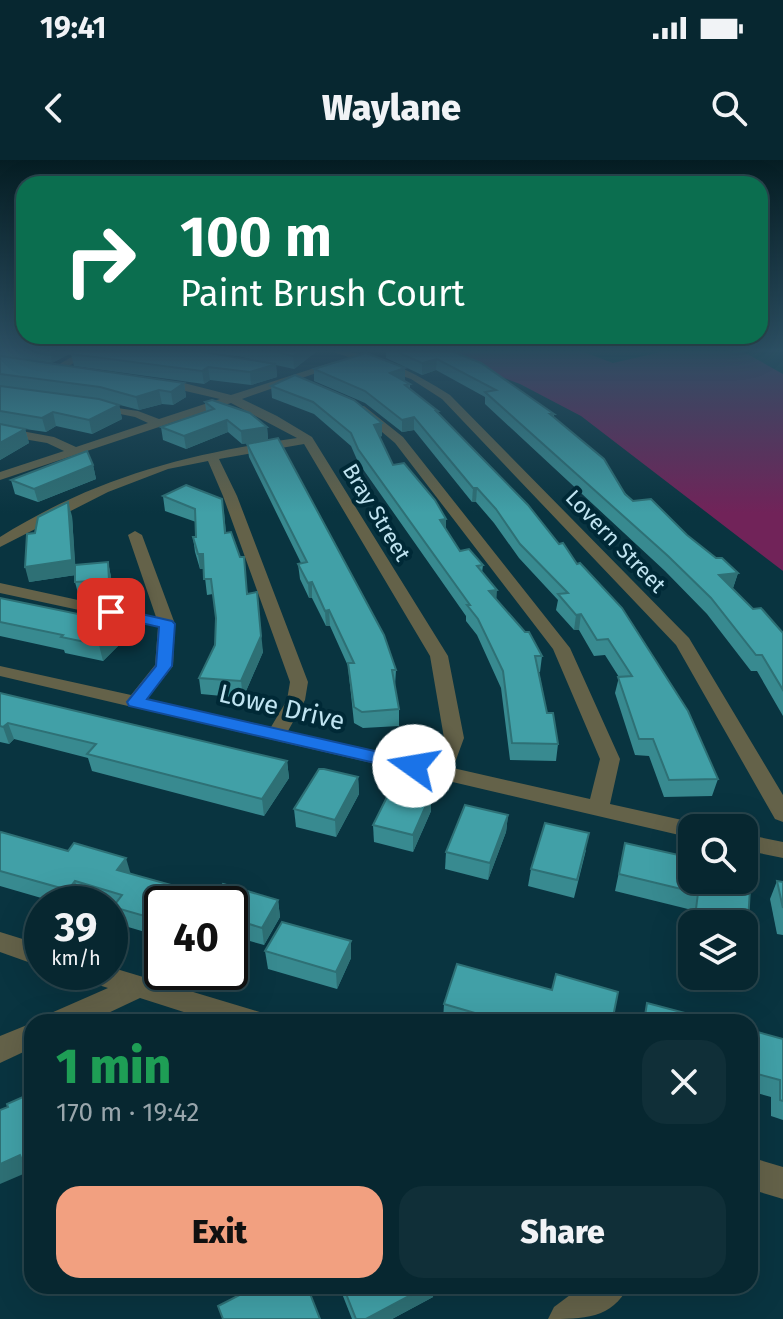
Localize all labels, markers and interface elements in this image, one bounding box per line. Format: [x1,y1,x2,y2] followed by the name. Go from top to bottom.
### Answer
[40,10,106,46] text: 19:41
[32,86,76,130] icon: back
[322,86,461,130] text: Waylane
[707,86,751,130] icon: search
[180,204,332,271] text: 100 m
[48,208,152,312] icon: right
[180,272,465,316] text: Paint Brush Court
[337,459,416,566] street label: Bray Street
[560,484,672,599] street label: Lovern Street
[77,578,145,646] pin
[89,590,133,634] icon: arrive
[216,678,348,737] street label: Lowe Drive
[372,724,456,808] position arrow
[678,814,758,990] map controls
[678,814,758,894] button: search
[144,886,248,990] speed limit sign: 40
[55,904,97,952] text: 39
[678,910,758,990] button: layers
[51,946,101,970] text: km/h
[56,1038,171,1096] text: 1 min
[642,1040,726,1124] button: close
[56,1097,199,1128] text: 170 m · 19:42
[56,1186,383,1278] button: Exit
[399,1186,726,1278] button: Share

